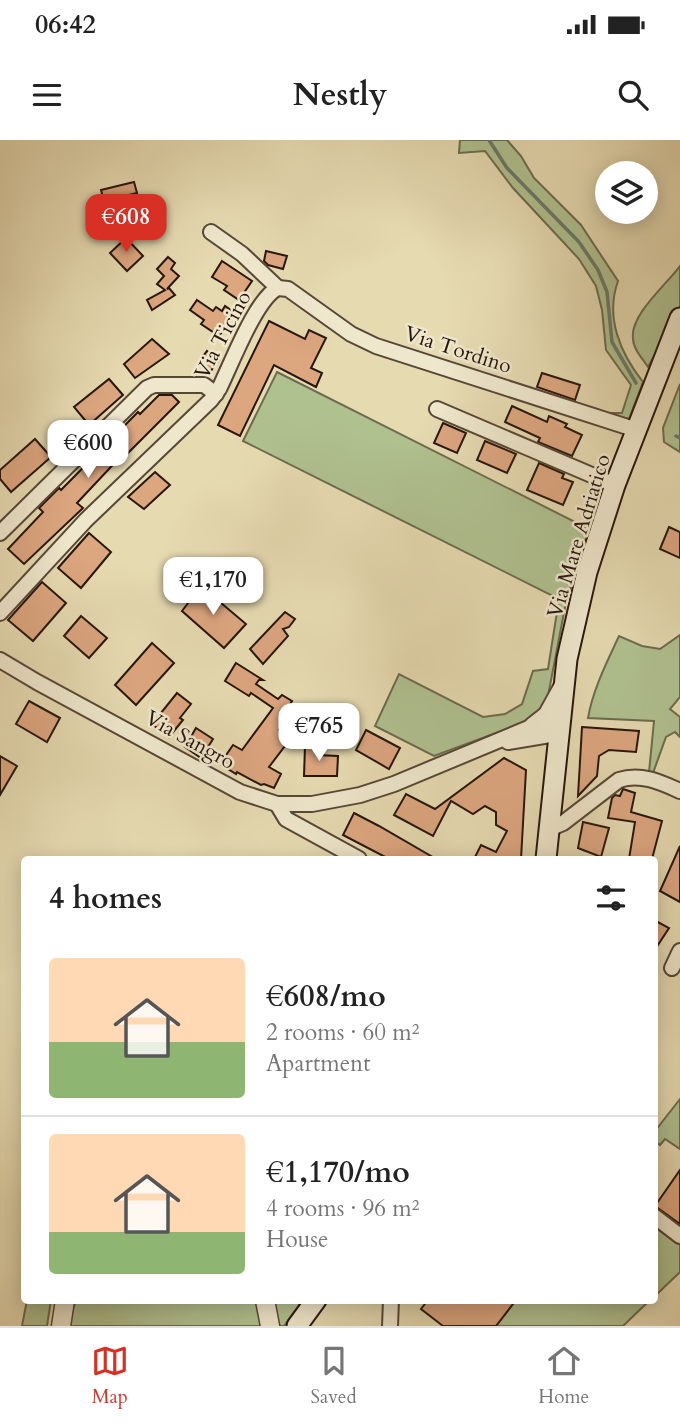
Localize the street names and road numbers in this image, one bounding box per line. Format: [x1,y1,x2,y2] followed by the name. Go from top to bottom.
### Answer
[188,286,258,384] street label: Via Ticino
[401,319,515,381] street label: Via Tordino
[540,450,618,622] street label: Via Mare Adriatico
[140,703,240,777] street label: Via Sangro

